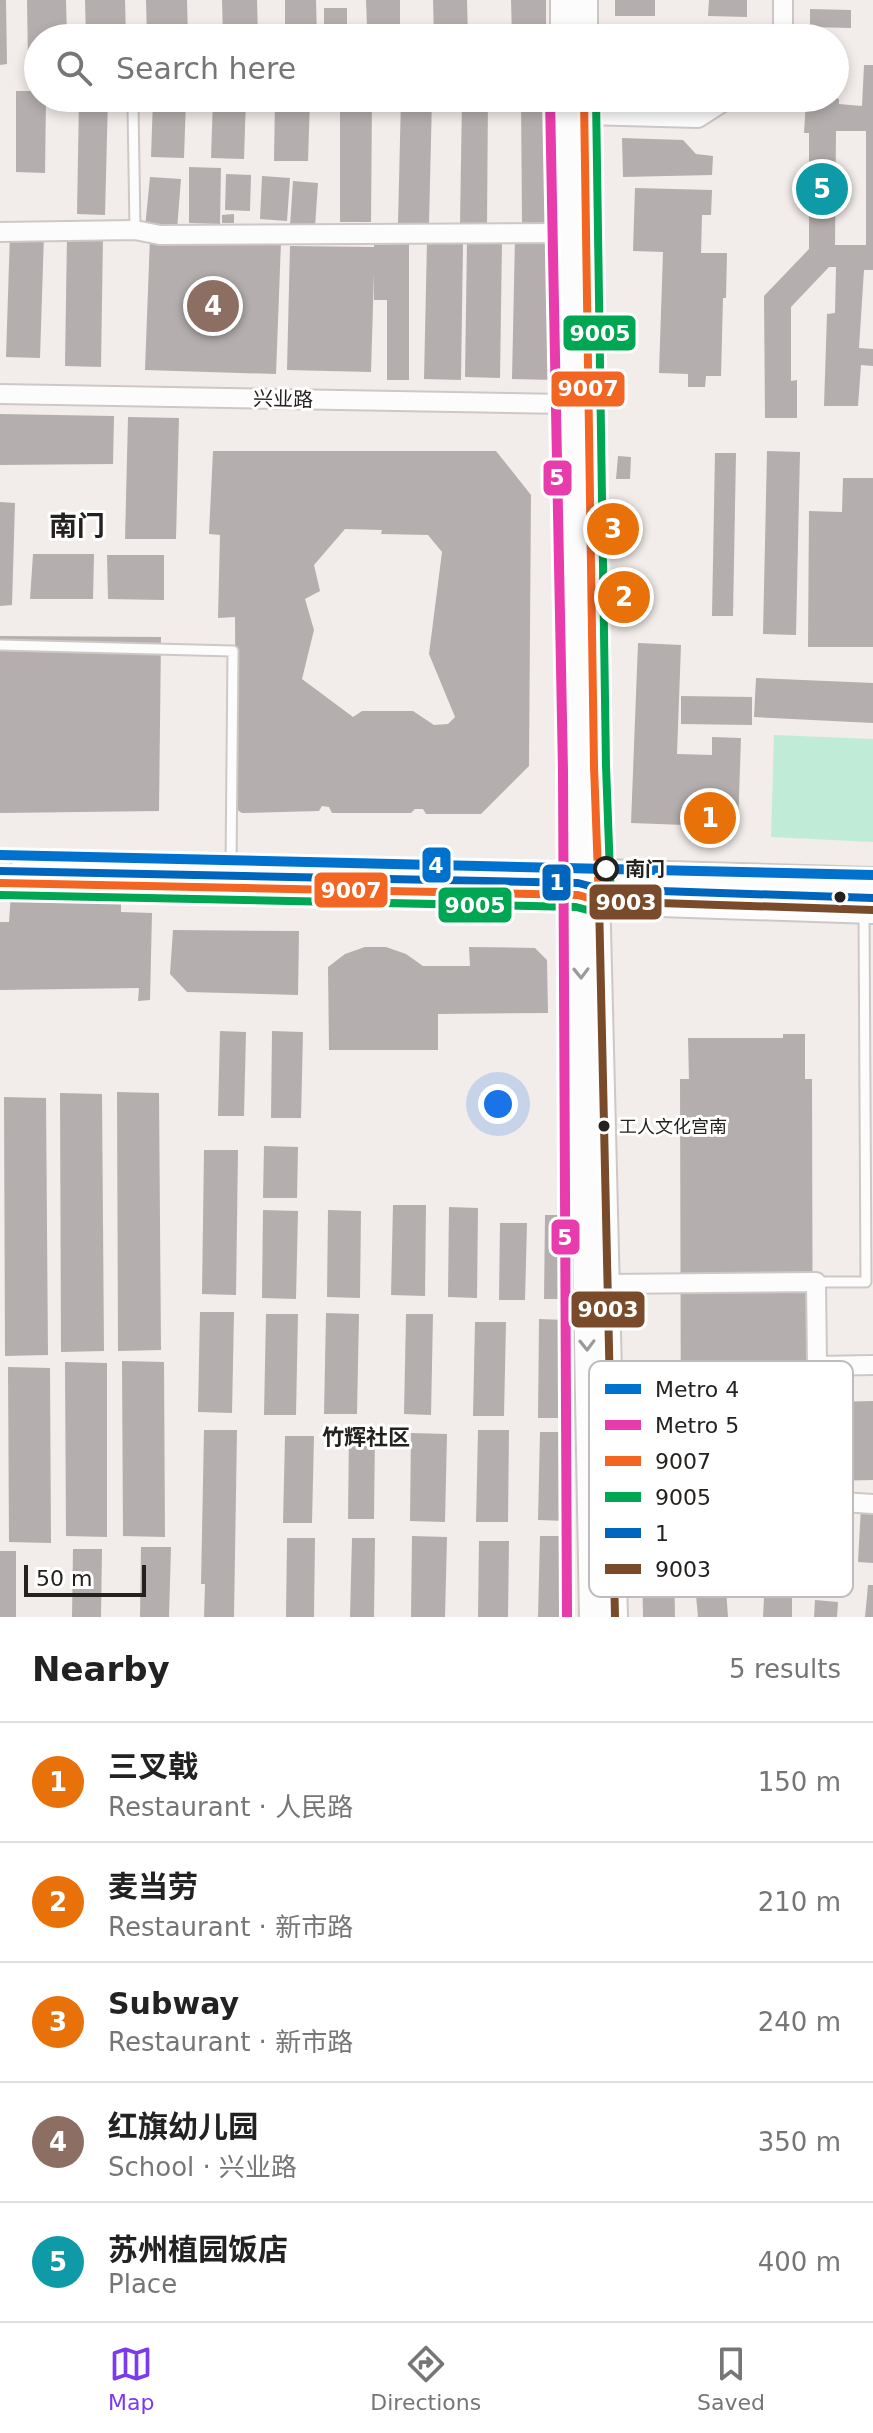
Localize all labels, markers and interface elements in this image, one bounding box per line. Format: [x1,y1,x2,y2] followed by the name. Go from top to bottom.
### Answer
[24,24,849,112] search box
[52,46,96,90] icon: search
[116,51,296,86] text: Search here
[796,159,848,219] pin: 5
[187,276,239,336] pin: 4
[562,314,637,352] line badge: 9005
[569,321,631,346] text: 9005
[550,370,626,408] line badge: 9007
[557,376,619,401] text: 9007
[253,386,313,412] street label: 兴业路
[542,459,573,497] line badge: 5
[549,465,565,490] text: 5
[587,499,639,559] pin: 3
[49,510,105,543] district label: 南门
[598,567,650,627] pin: 2
[684,788,736,848] pin: 1
[421,846,452,884] line badge: 4
[428,853,444,878] text: 4
[594,857,618,881] marker: 南门
[625,857,665,881] place label: 南门
[541,863,572,902] line badge: 1
[549,870,565,895] text: 1
[313,871,389,909] line badge: 9007
[320,878,382,903] text: 9007
[588,883,663,921] line badge: 9003
[437,886,513,924] line badge: 9005
[832,889,848,905] unlabelled marker
[595,890,657,915] text: 9003
[444,893,506,918] text: 9005
[572,967,589,980] one-way arrow
[478,1084,518,1124] your location
[619,1116,727,1137] place label: 工人文化宫南
[596,1118,612,1134] marker: 工人文化宫南
[550,1218,581,1256] line badge: 5
[557,1225,573,1250] text: 5
[570,1290,646,1329] line badge: 9003
[577,1297,639,1322] text: 9003
[578,1339,596,1352] one-way arrow
[589,1361,853,1597] legend
[655,1377,739,1402] text: Metro 4
[655,1413,739,1438] text: Metro 5
[322,1425,410,1450] district label: 竹辉社区
[655,1449,711,1474] text: 9007
[655,1485,711,1510] text: 9005
[655,1521,669,1546] text: 1
[655,1557,711,1582] text: 9003
[24,1561,146,1597] scale bar
[36,1566,92,1591] text: 50 m
[32,1649,170,1689] text: Nearby
[729,1654,841,1684] text: 5 results
[108,1749,198,1784] text: 三叉戟
[49,1767,67,1797] text: 1
[758,1767,841,1797] text: 150 m
[108,1792,353,1822] text: Restaurant · 人民路
[108,1869,198,1904] text: 麦当劳
[49,1887,67,1917] text: 2
[758,1887,841,1917] text: 210 m
[108,1912,353,1942] text: Restaurant · 新市路
[108,1986,239,2021] text: Subway
[49,2007,67,2037] text: 3
[758,2007,841,2037] text: 240 m
[108,2027,353,2057] text: Restaurant · 新市路
[108,2109,258,2144] text: 红旗幼儿园
[49,2127,67,2157] text: 4
[758,2127,841,2157] text: 350 m
[108,2152,297,2182] text: School · 兴业路
[108,2232,288,2267] text: 苏州植园饭店
[49,2247,67,2277] text: 5
[758,2247,841,2277] text: 400 m
[108,2269,177,2299] text: Place
[108,2342,154,2415] tab: Map
[370,2342,481,2415] tab: Directions
[697,2342,765,2415] tab: Saved

